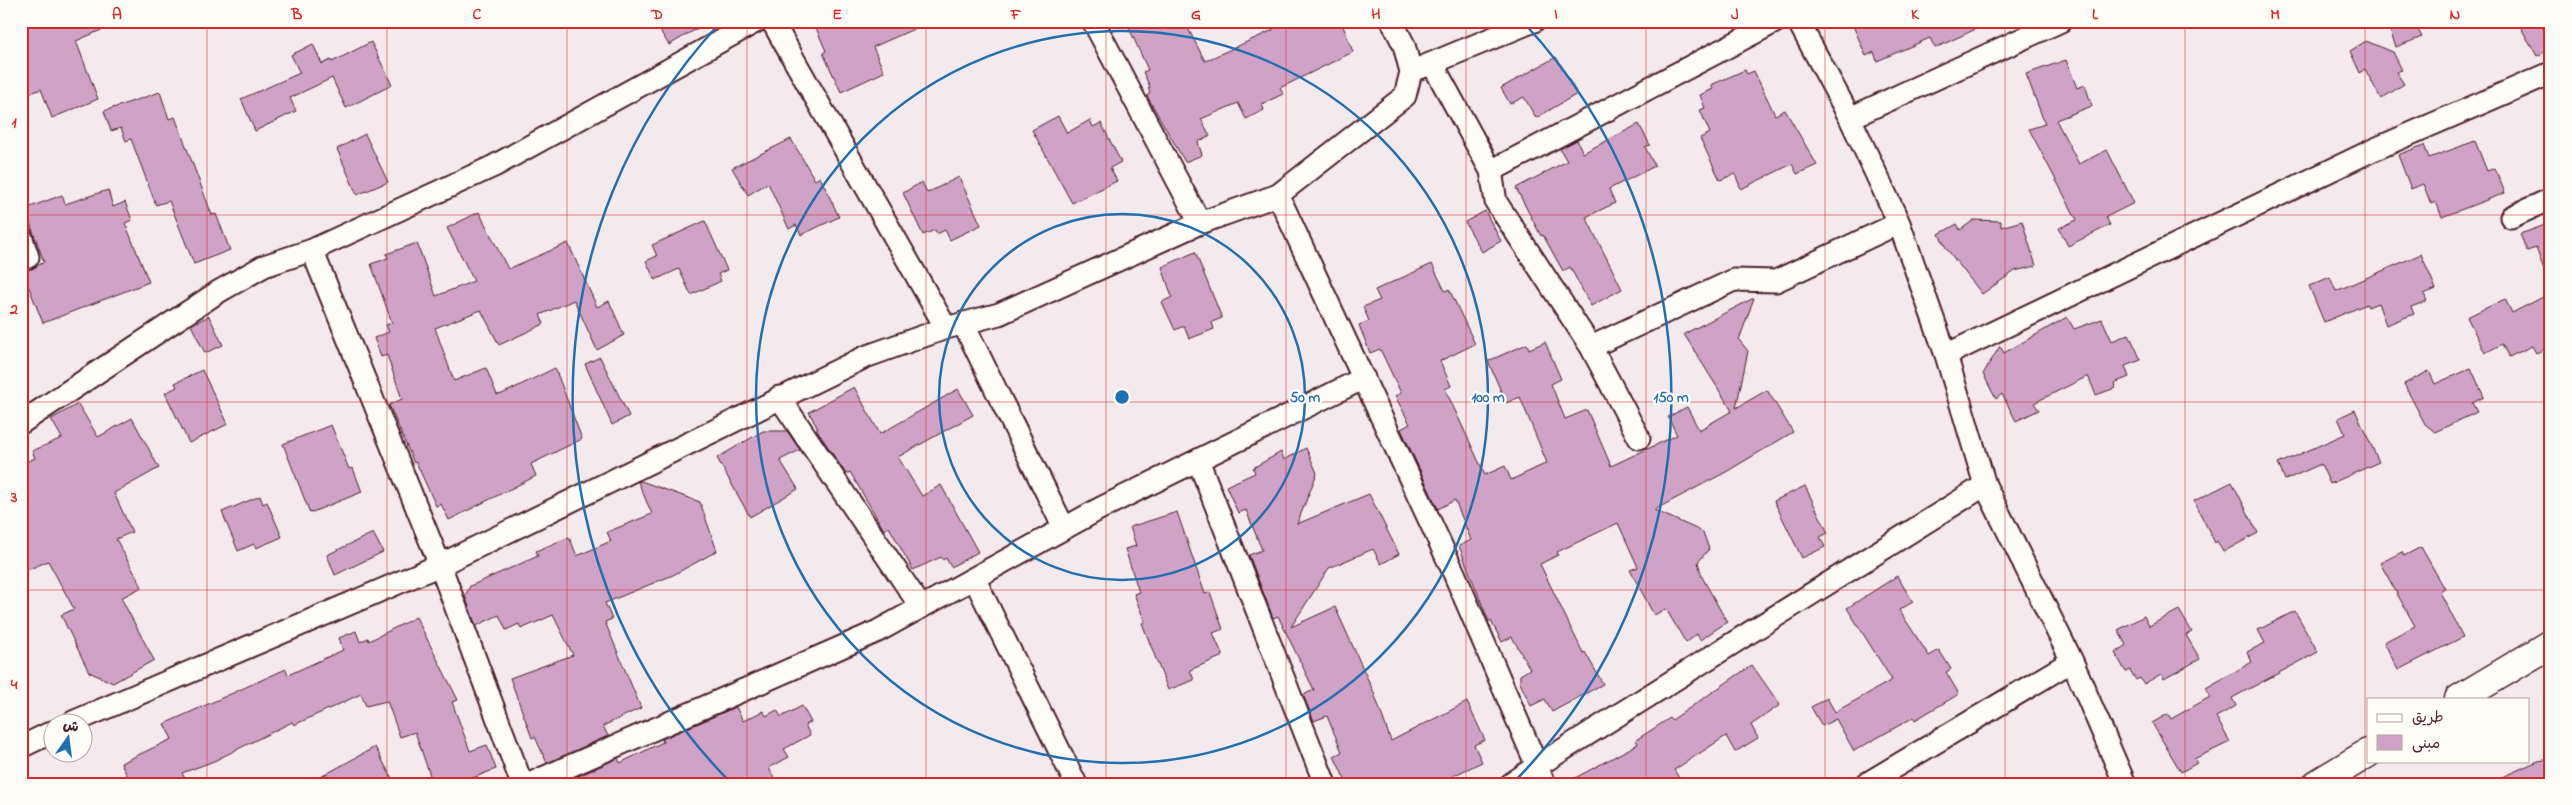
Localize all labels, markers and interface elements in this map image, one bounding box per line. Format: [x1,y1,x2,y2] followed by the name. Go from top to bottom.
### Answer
[112,3,122,27] text: A
[291,3,303,27] text: B
[473,3,482,27] text: C
[650,3,663,27] text: D
[832,3,842,27] text: E
[1010,3,1022,27] text: F
[1191,3,1201,27] text: G
[1371,3,1381,27] text: H
[1554,3,1558,27] text: I
[1731,3,1739,27] text: J
[1911,3,1920,27] text: K
[2092,3,2099,27] text: L
[2270,3,2280,27] text: M
[2450,3,2461,27] text: N
[11,111,17,135] text: 1
[9,298,18,322] text: 2
[1290,387,1321,409] text: 50 m
[1471,387,1505,409] text: 100 m
[1653,387,1689,409] text: 150 m
[1113,388,1131,406] centre of rings
[10,486,18,510] text: 3
[10,673,18,697] text: 4
[2367,698,2530,762] legend
[2412,707,2444,729] text: طريق
[42,712,92,762] north arrow
[61,715,81,739] text: ش
[2412,733,2440,755] text: مبنى

